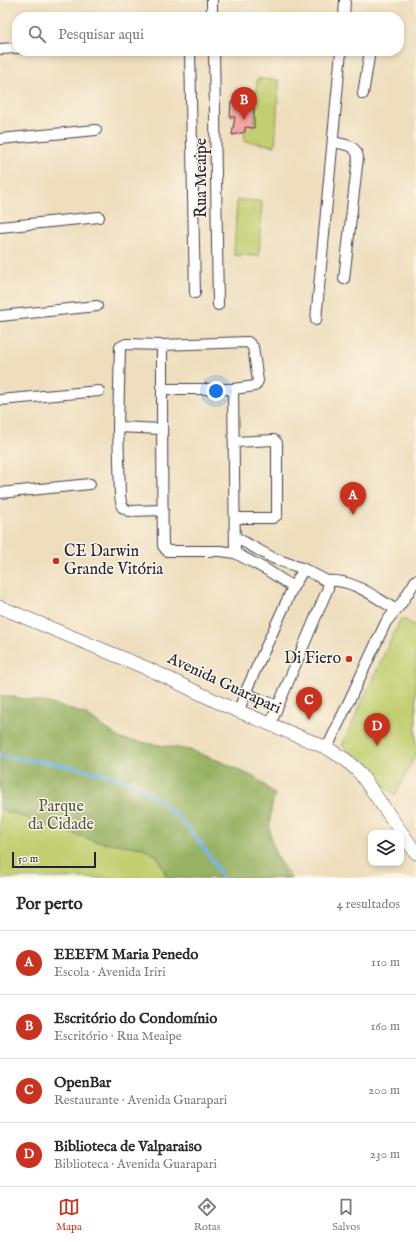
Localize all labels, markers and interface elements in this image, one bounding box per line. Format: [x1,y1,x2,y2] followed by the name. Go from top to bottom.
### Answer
[12,12,404,56] search box
[26,23,48,45] icon: search
[58,25,144,44] text: Pesquisar aqui
[231,87,257,120] pin: B
[192,138,212,218] street label: Rua Meaipe
[206,381,226,401] your location
[340,482,366,515] pin: A
[64,542,163,580] place label: CE Darwin Grande Vitória
[51,556,61,566] marker: CE Darwin Grande Vitória
[163,649,284,719] street label: Avenida Guarapari
[284,649,341,669] place label: Di Fiero
[344,654,354,664] marker: Di Fiero
[296,687,322,720] pin: C
[364,713,390,746] pin: D
[28,797,94,835] park label: Parque da Cidade
[368,830,404,866] map controls
[368,830,404,866] button: layers
[12,850,96,869] scale bar
[18,852,38,866] text: 50 m
[16,894,83,915] text: Por perto
[337,896,400,913] text: 4 resultados
[54,945,198,964] text: EEEFM Maria Penedo
[25,954,33,971] text: A
[371,954,400,971] text: 110 m
[54,964,166,981] text: Escola · Avenida Iriri
[54,1009,217,1028] text: Escritório do Condomínio
[25,1018,33,1035] text: B
[370,1018,400,1035] text: 160 m
[54,1028,182,1045] text: Escritório · Rua Meaipe
[54,1073,111,1092] text: OpenBar
[24,1082,34,1099] text: C
[368,1082,400,1099] text: 200 m
[54,1092,227,1109] text: Restaurante · Avenida Guarapari
[54,1137,202,1156] text: Biblioteca de Valparaiso
[24,1146,34,1163] text: D
[370,1146,400,1163] text: 230 m
[54,1156,217,1173] text: Biblioteca · Avenida Guarapari
[56,1196,82,1234] tab: Mapa
[194,1196,220,1234] tab: Rotas
[332,1196,360,1234] tab: Salvos

